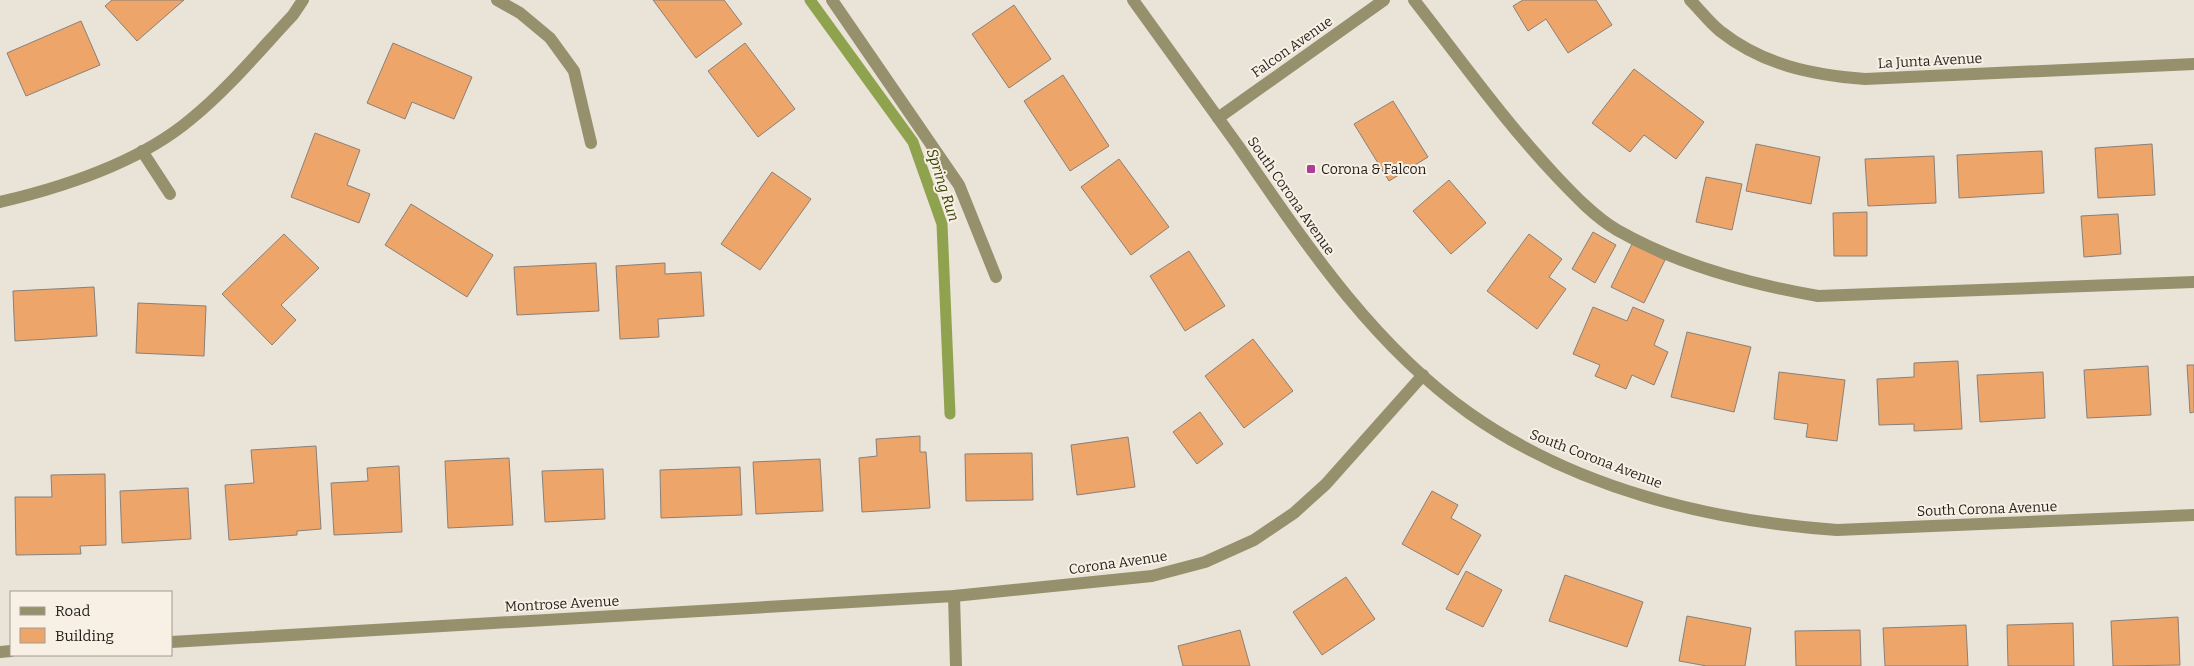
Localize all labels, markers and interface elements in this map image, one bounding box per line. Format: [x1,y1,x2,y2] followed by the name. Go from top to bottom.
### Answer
[1248,13,1336,81] street label: Falcon Avenue
[1877,50,1983,72] street label: La Junta Avenue
[1244,134,1338,258] street label: South Corona Avenue
[923,146,963,224] water label: Spring Run
[1321,161,1427,178] place label: Corona & Falcon
[1305,163,1317,175] marker: Corona & Falcon
[1527,426,1665,492] street label: South Corona Avenue
[1916,498,2058,520] street label: South Corona Avenue
[1068,548,1168,578] street label: Corona Avenue
[10,591,172,656] legend
[504,593,620,615] street label: Montrose Avenue
[55,602,90,620] text: Road
[55,627,114,645] text: Building

